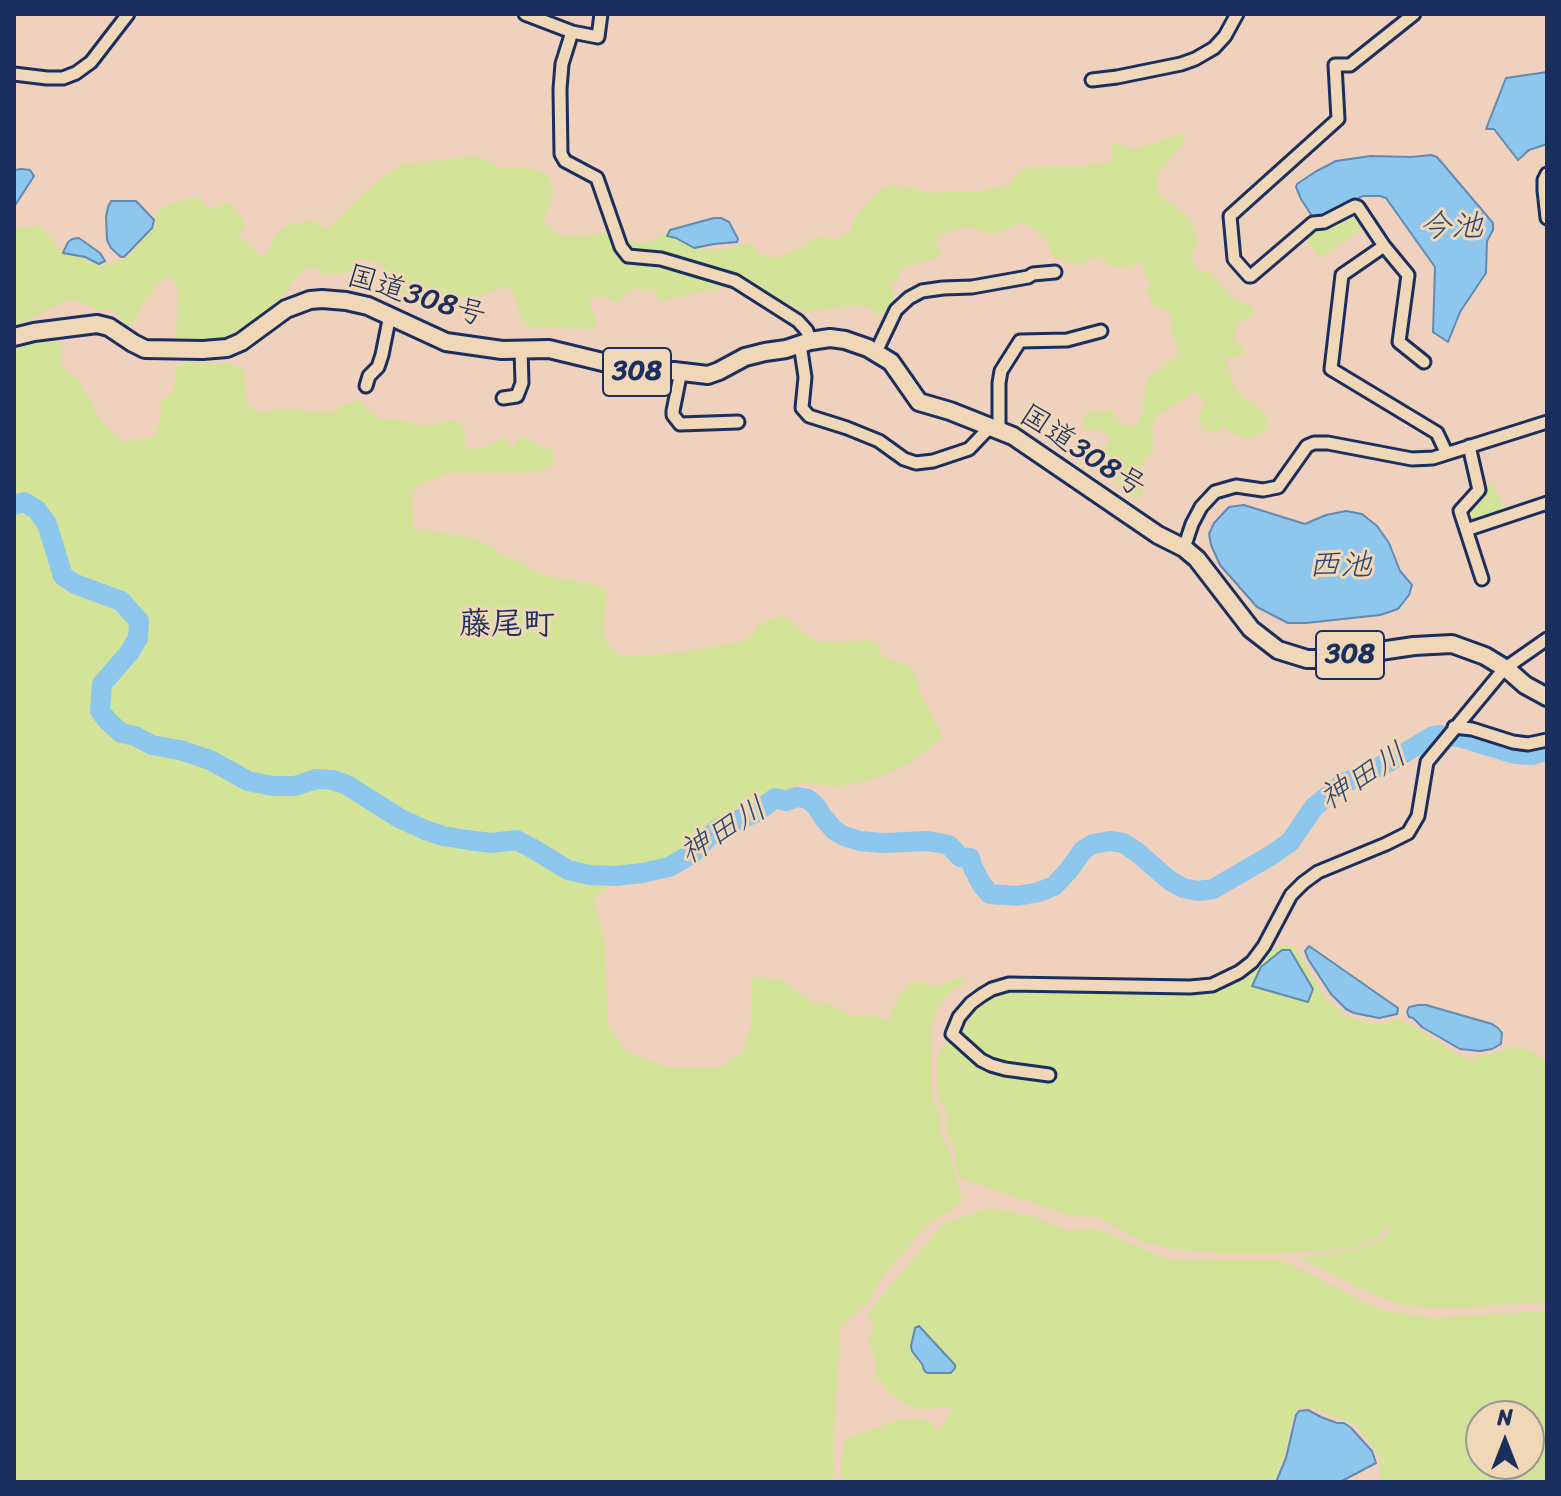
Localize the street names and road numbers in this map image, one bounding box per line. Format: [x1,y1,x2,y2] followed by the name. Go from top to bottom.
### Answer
[342,259,490,335] street label: 国道308号
[603,348,671,396] road number: 308
[1012,398,1152,506] street label: 国道308号
[1316,631,1384,679] road number: 308

